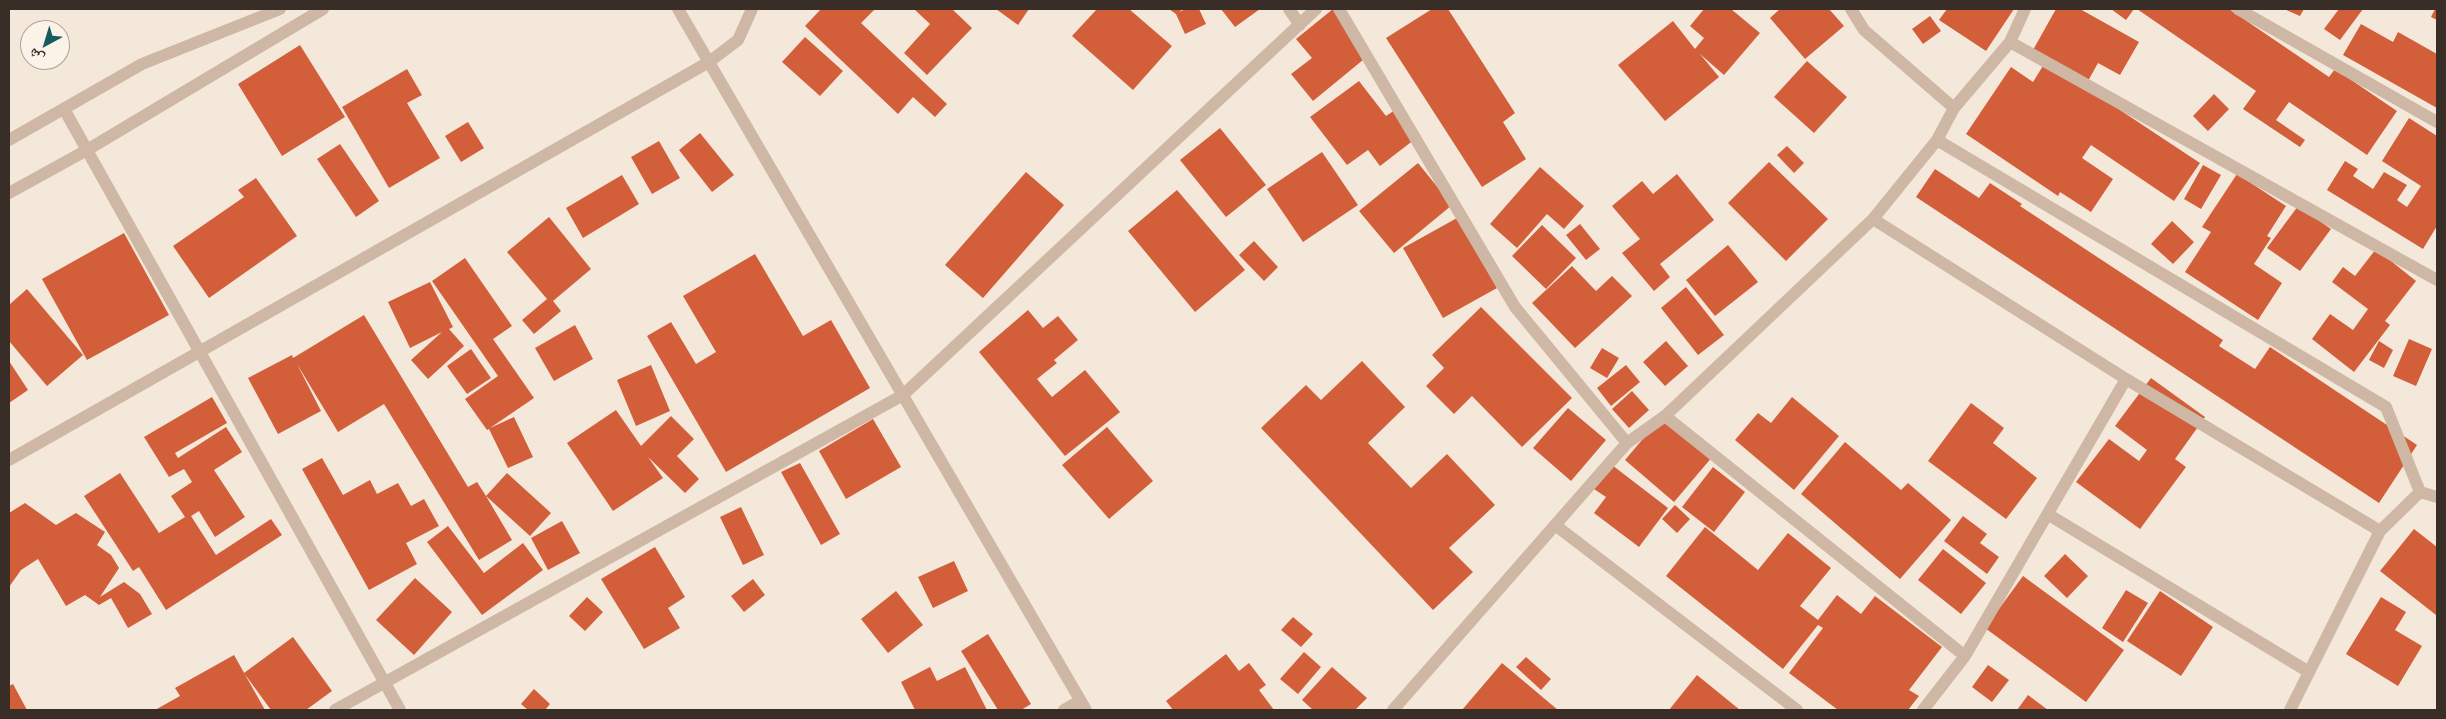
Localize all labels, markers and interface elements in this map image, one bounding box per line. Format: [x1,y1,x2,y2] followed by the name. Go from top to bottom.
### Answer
[20,20,70,70] north arrow
[24,43,48,68] text: ش

